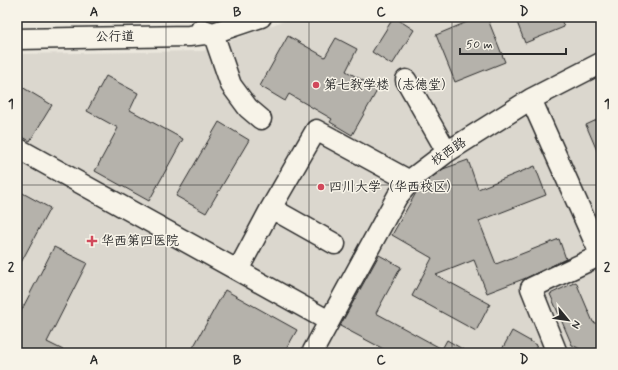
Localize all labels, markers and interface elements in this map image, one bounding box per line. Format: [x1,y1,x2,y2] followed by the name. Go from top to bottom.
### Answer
[90,4,98,21] text: A
[233,4,242,21] text: B
[376,4,386,21] text: C
[520,4,529,21] text: D
[95,28,135,46] street label: 公行道
[460,30,566,56] scale bar
[466,37,493,53] text: 50 m
[324,77,454,94] place label: 第七教学楼（志德堂）
[311,80,321,90] marker: 第七教学楼（志德堂）
[8,96,14,113] text: 1
[604,96,610,113] text: 1
[428,134,470,170] street label: 校西路
[329,179,459,196] place label: 四川大学（华西校区）
[316,182,326,192] marker: 四川大学（华西校区）
[101,233,179,250] place label: 华西第四医院
[86,235,98,247] marker: 华西第四医院
[8,259,15,276] text: 2
[604,259,611,276] text: 2
[548,300,588,340] north arrow
[568,318,584,331] text: N
[90,352,98,369] text: A
[233,352,242,369] text: B
[376,352,386,369] text: C
[520,352,529,369] text: D

